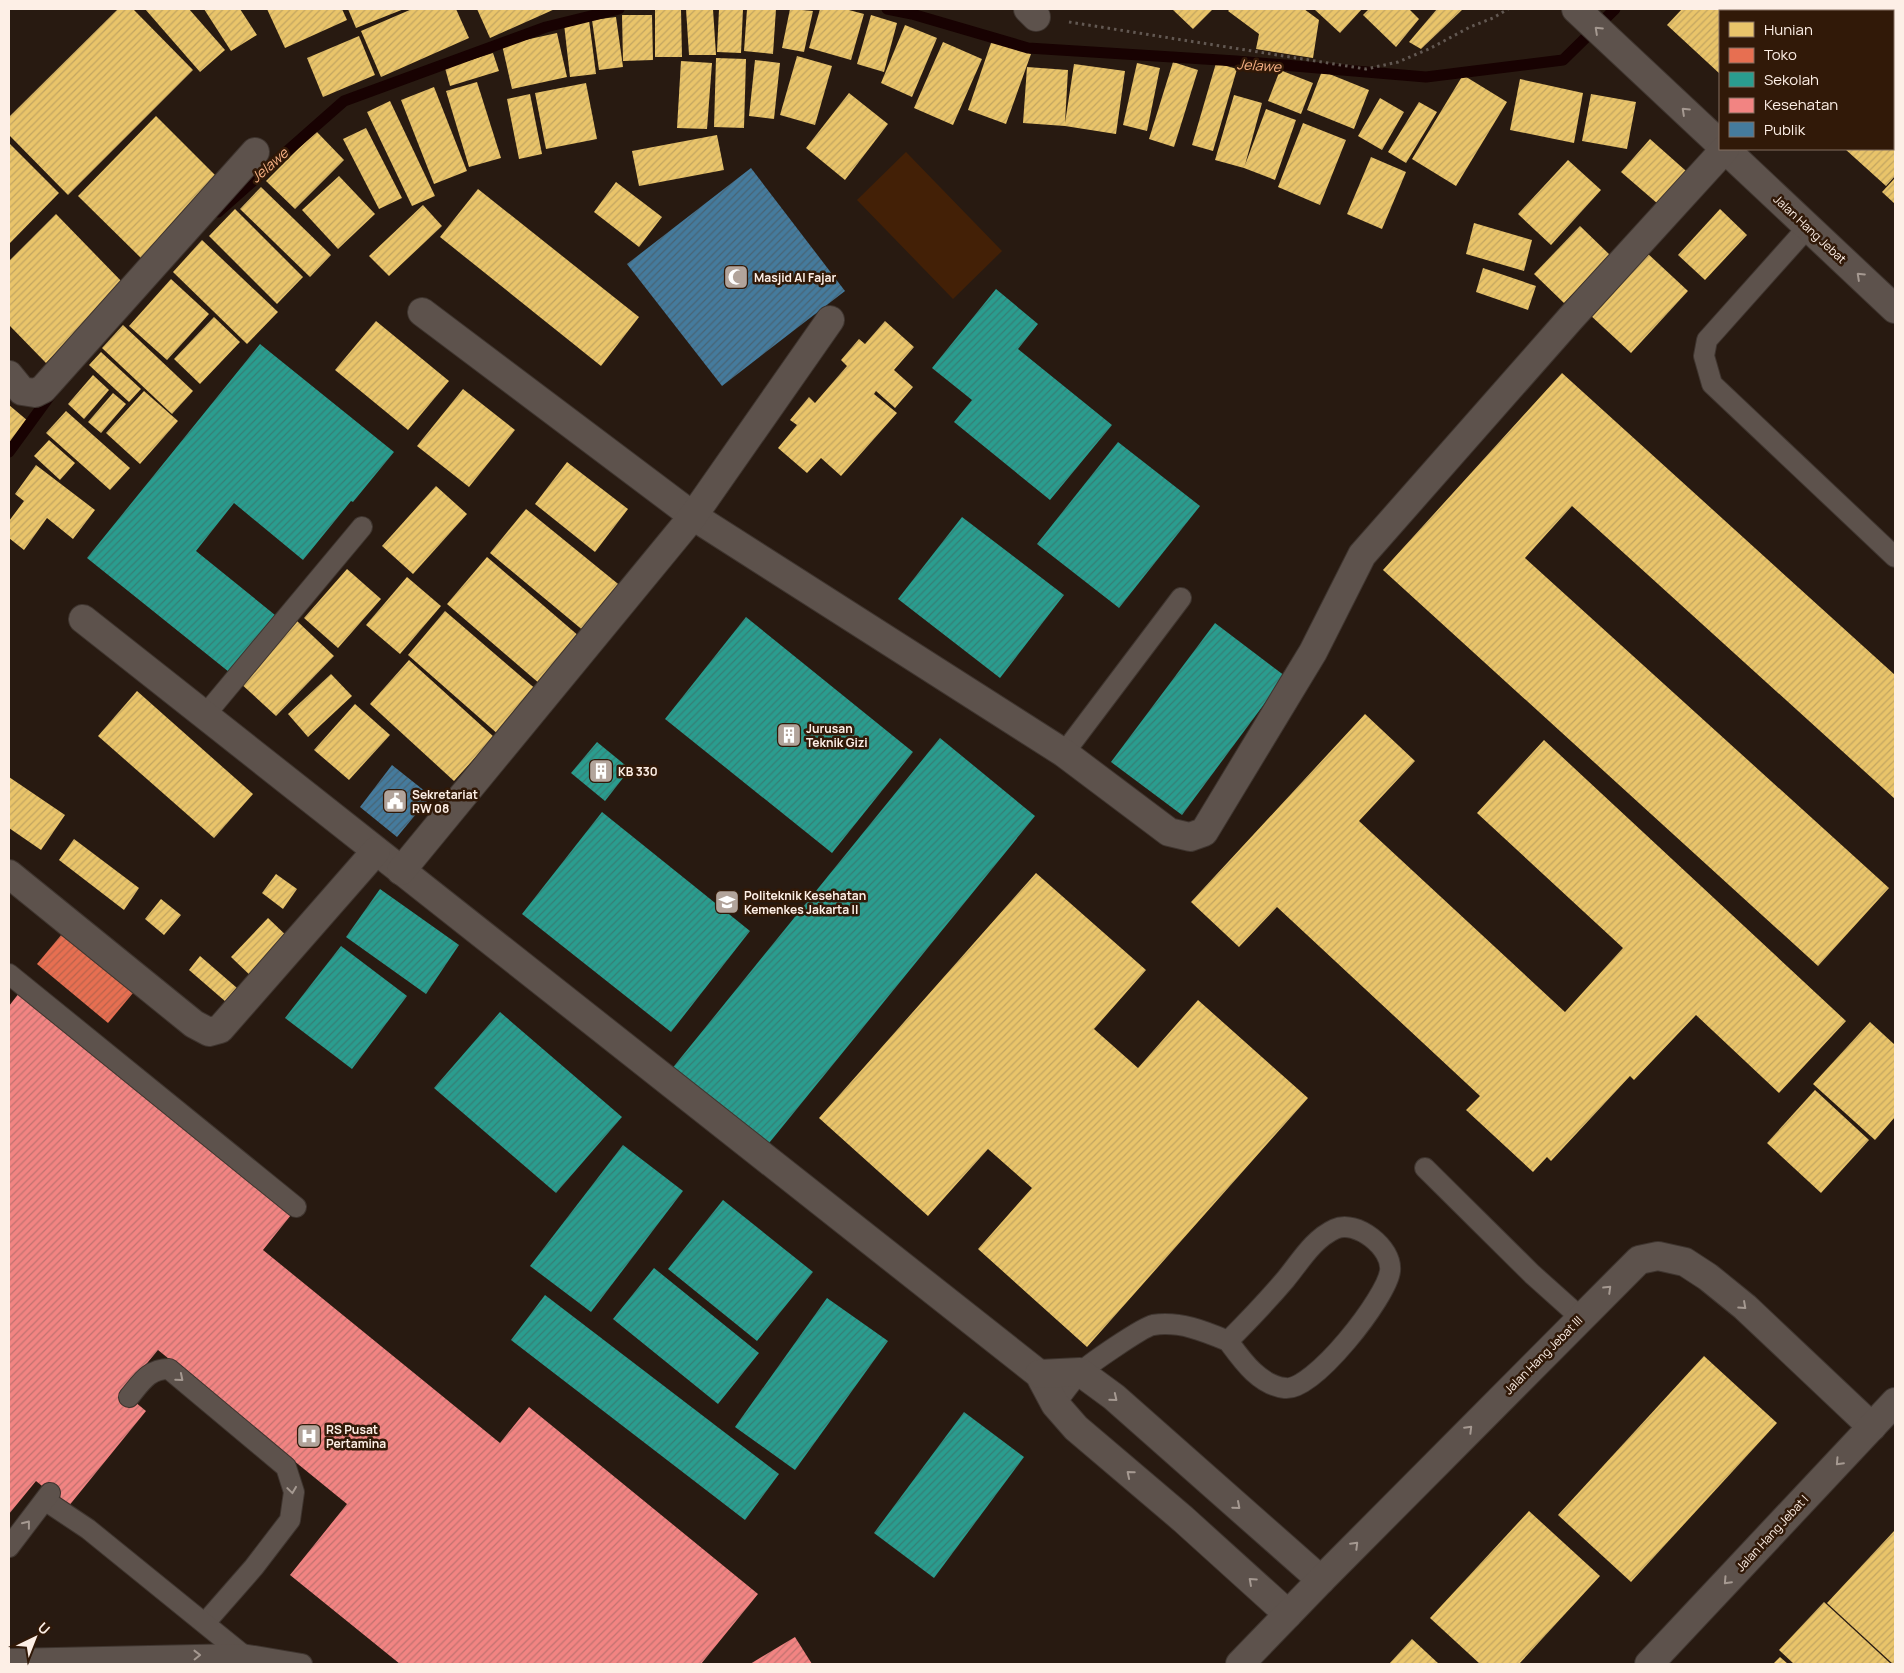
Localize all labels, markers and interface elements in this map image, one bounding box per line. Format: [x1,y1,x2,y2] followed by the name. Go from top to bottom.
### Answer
[1719,10,1894,150] legend
[1764,19,1813,40] text: Hunian
[1595,27,1604,36] one-way arrow
[1764,44,1797,65] text: Toko
[1236,54,1282,76] water label: Jelawe
[1764,69,1819,90] text: Sekolah
[1764,94,1838,115] text: Kesehatan
[1681,108,1690,117] one-way arrow
[1764,119,1806,140] text: Publik
[246,143,292,187] water label: Jelawe
[1770,191,1850,267] street label: Jalan Hang Jebat
[723,264,749,290] mosque icon: Masjid Al Fajar
[754,269,836,286] place label: Masjid Al Fajar
[1856,273,1865,282] one-way arrow
[806,720,868,751] place label: Jurusan Teknik Gizi
[776,722,802,748] building icon: Jurusan Teknik Gizi
[588,758,614,784] building icon: KB 330
[618,763,658,780] place label: KB 330
[412,786,478,817] place label: Sekretariat RW 08
[382,788,408,814] public building icon: Sekretariat RW 08
[744,887,866,918] place label: Politeknik Kesehatan Kemenkes Jakarta II
[714,889,740,915] school or university icon: Politeknik Kesehatan Kemenkes Jakarta II
[1603,1286,1612,1295] one-way arrow
[1738,1300,1747,1309] one-way arrow
[1500,1312,1586,1398] street label: Jalan Hang Jebat III
[174,1372,183,1381] one-way arrow
[1109,1393,1118,1402] one-way arrow
[326,1421,386,1452] place label: RS Pusat Pertamina
[296,1423,322,1449] hospital icon: RS Pusat Pertamina
[1463,1426,1472,1435] one-way arrow
[1836,1457,1845,1466] one-way arrow
[1127,1470,1136,1479] one-way arrow
[286,1486,297,1494] one-way arrow
[1732,1491,1812,1575] street label: Jalan Hang Jebat I
[1231,1500,1240,1509] one-way arrow
[22,1521,30,1530] one-way arrow
[1349,1542,1358,1551] one-way arrow
[1724,1575,1733,1584] one-way arrow
[1248,1578,1257,1587] one-way arrow
[10,1613,60,1663] north arrow
[34,1618,54,1639] text: U
[194,1650,202,1660] one-way arrow

